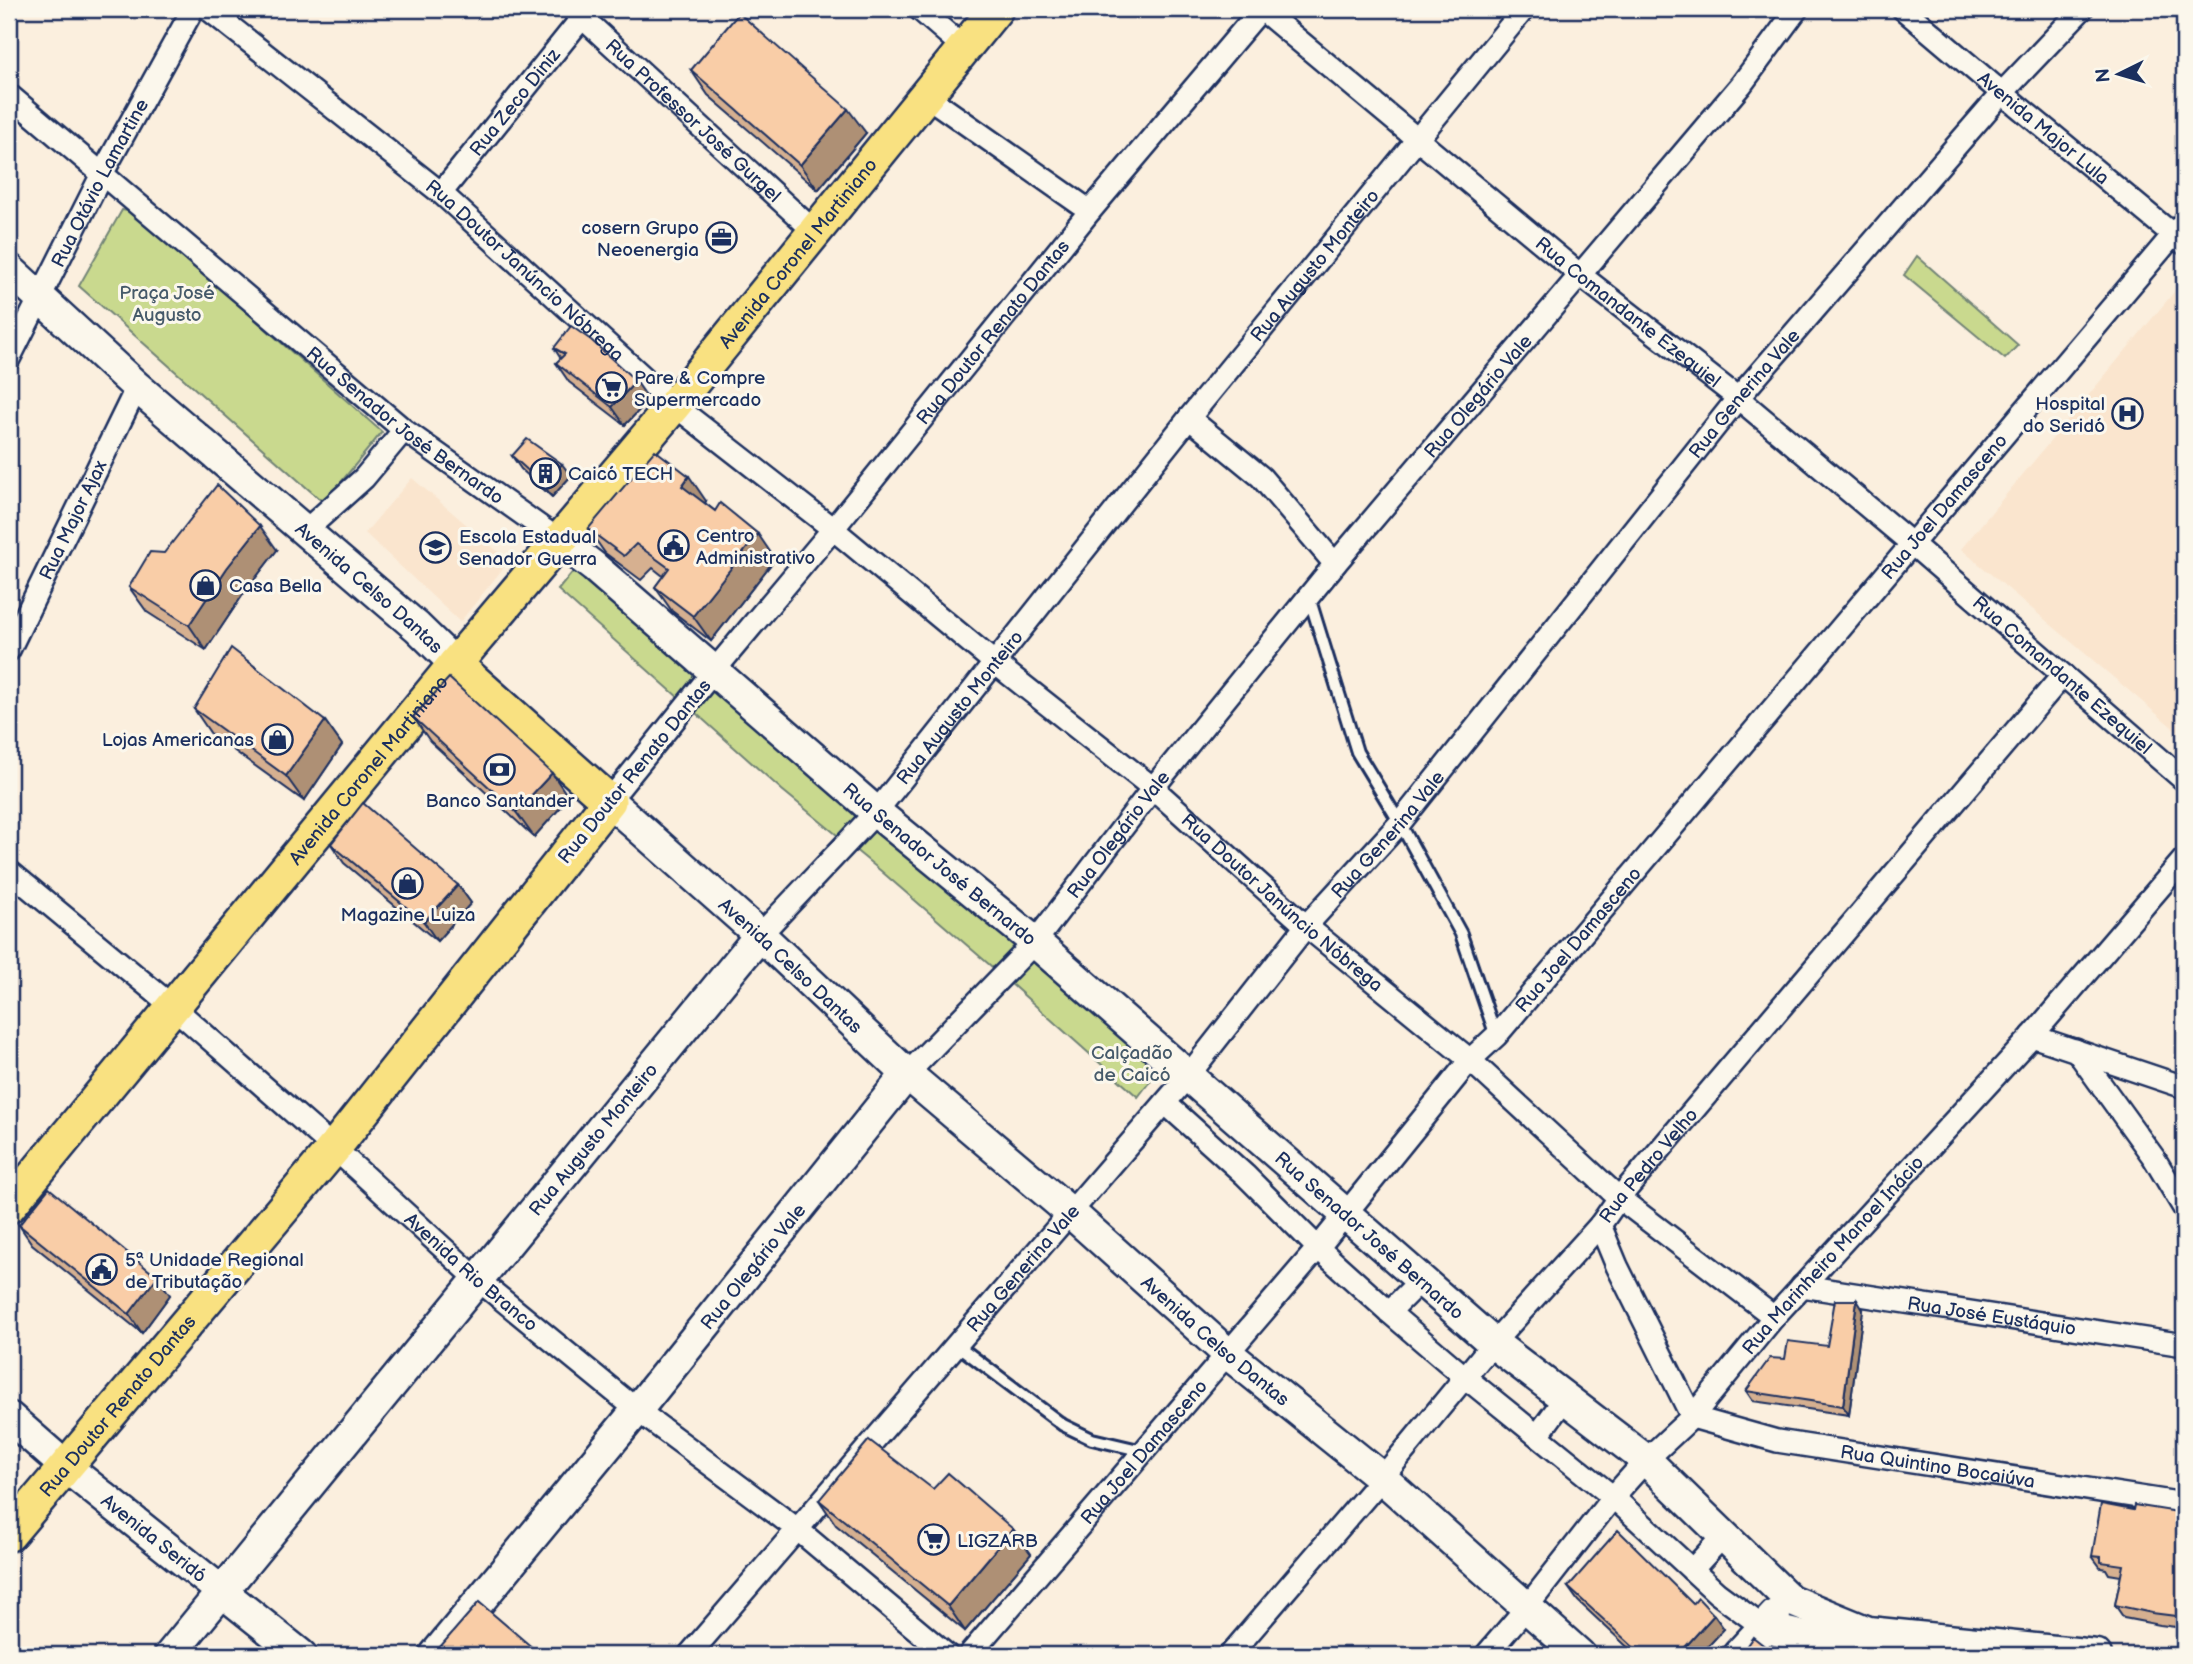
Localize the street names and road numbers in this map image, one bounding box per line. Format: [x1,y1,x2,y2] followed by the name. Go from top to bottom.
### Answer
[600,35,785,208] street label: Rua Professor José Gurgel
[465,44,566,161] street label: Rua Zeco Diniz
[1972,67,2113,190] street label: Avenida Major Lula
[47,95,154,271] street label: Rua Otávio Lamartine
[715,154,883,354] street label: Avenida Coronel Martiniano
[421,175,628,367] street label: Rua Doutor Janúncio Nóbrega
[1246,185,1385,347] street label: Rua Augusto Monteiro
[1530,233,1725,393] street label: Rua Comandante Ezequiel
[912,236,1075,430] street label: Rua Doutor Renato Dantas
[1685,325,1805,463] street label: Rua Generina Vale
[1420,330,1538,463] street label: Rua Olegário Vale
[301,342,508,510] street label: Rua Senador José Bernardo
[1877,430,2013,585] street label: Rua Joel Damasceno
[35,457,113,584] street label: Rua Major Ajax
[290,518,447,659] street label: Avenida Celso Dantas
[1967,592,2156,760] street label: Rua Comandante Ezequiel
[892,626,1029,790] street label: Rua Augusto Monteiro
[285,671,454,870] street label: Avenida Coronel Martiniano
[554,675,717,869] street label: Rua Doutor Renato Dantas
[1063,767,1175,903] street label: Rua Olegário Vale
[1327,767,1450,904] street label: Rua Generina Vale
[838,778,1040,951] street label: Rua Senador José Bernardo
[1176,809,1387,997] street label: Rua Doutor Janúncio Nóbrega
[1511,863,1647,1018] street label: Rua Joel Damasceno
[713,894,867,1039] street label: Avenida Celso Dantas
[525,1059,663,1221] street label: Rua Augusto Monteiro
[1595,1104,1703,1228] street label: Rua Pedro Velho
[1269,1147,1468,1325] street label: Rua Senador José Bernardo
[1738,1152,1929,1360] street label: Rua Marinheiro Manoel Inácio
[696,1200,811,1335] street label: Rua Olegário Vale
[962,1200,1085,1338] street label: Rua Generina Vale
[399,1208,542,1337] street label: Avenida Rio Branco
[1136,1271,1293,1412] street label: Avenida Celso Dantas
[1906,1292,2077,1341] street label: Rua José Eustáquio
[35,1311,201,1502] street label: Rua Doutor Renato Dantas
[1076,1376,1213,1530] street label: Rua Joel Damasceno
[1839,1441,2037,1494] street label: Rua Quintino Bocaiúva
[96,1490,211,1588] street label: Avenida Seridó

